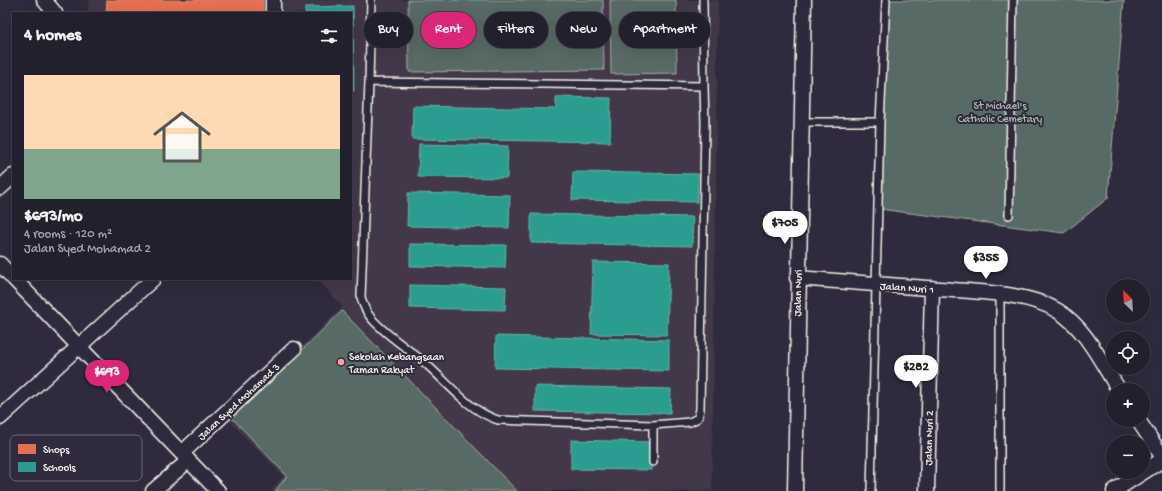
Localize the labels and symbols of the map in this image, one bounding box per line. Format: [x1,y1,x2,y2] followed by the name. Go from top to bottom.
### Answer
[958,101,1043,126] park label: St Michael's Catholic Cemetary
[761,211,809,245] pin: $705
[962,246,1010,280] pin: $355
[793,269,805,317] street label: Jalan Nuri
[1106,279,1150,323] north arrow
[880,281,934,297] street label: Jalan Nuri 1
[348,352,445,377] place label: Sekolah Kebangsaan Taman Rakyat
[892,355,940,389] pin: $282
[336,357,346,367] marker: Sekolah Kebangsaan Taman Rakyat
[83,360,131,394] pin: $693
[196,361,283,444] street label: Jalan Syed Mohamad 3
[924,410,936,466] street label: Jalan Nuri 2
[10,435,142,481] legend
[43,445,70,457] text: Shops
[43,463,77,475] text: Schools

